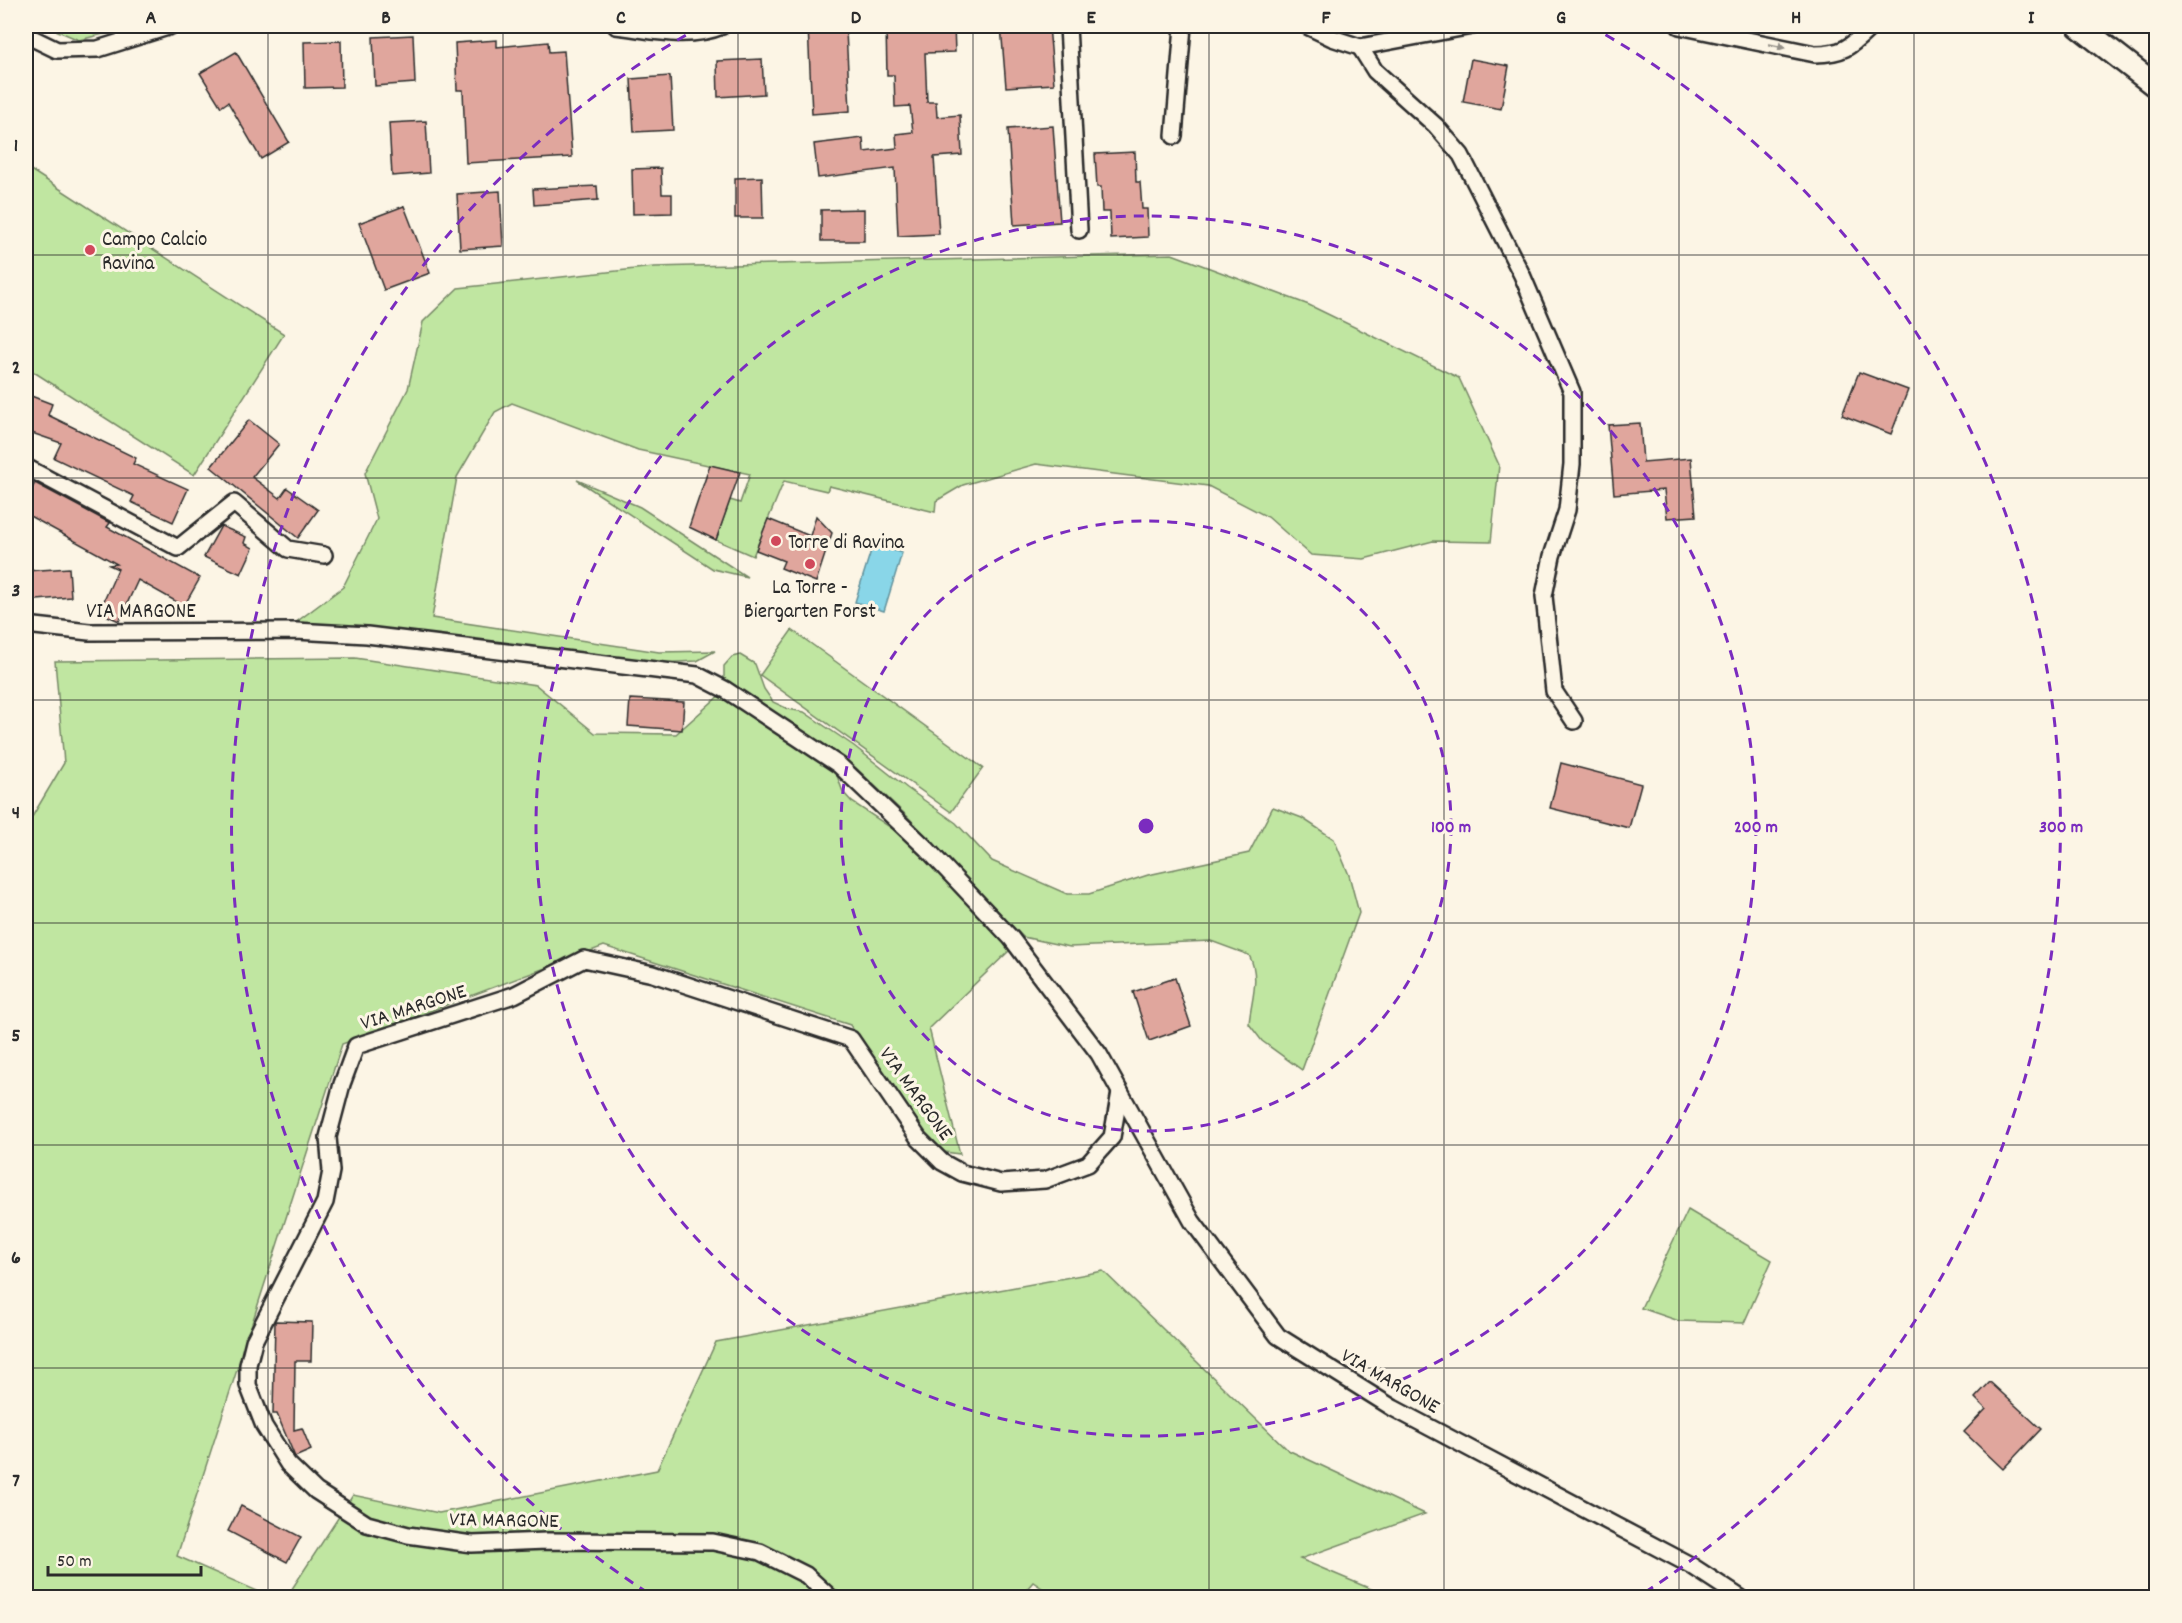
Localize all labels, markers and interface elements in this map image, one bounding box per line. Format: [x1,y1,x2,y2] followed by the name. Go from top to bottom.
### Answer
[146,5,157,33] text: A
[381,5,391,33] text: B
[616,5,626,33] text: C
[851,5,862,33] text: D
[1086,5,1096,33] text: E
[1322,5,1332,33] text: F
[1556,5,1566,33] text: G
[1791,5,1801,33] text: H
[2028,5,2035,33] text: I
[1768,42,1787,51] one-way arrow
[14,133,18,161] text: 1
[102,226,207,280] place label: Campo Calcio Ravina
[83,243,97,257] marker: Campo Calcio Ravina
[12,355,20,383] text: 2
[788,529,905,559] place label: Torre di Ravina
[769,534,783,548] marker: Torre di Ravina
[803,557,817,571] marker: La Torre - Biergarten Forst
[744,574,876,628] place label: La Torre - Biergarten Forst
[12,578,20,606] text: 3
[86,598,196,628] street label: VIA MARGONE
[12,800,20,828] text: 4
[1136,816,1156,836] centre of rings
[1431,816,1471,841] text: 100 m
[1734,816,1778,841] text: 200 m
[2039,816,2083,841] text: 300 m
[357,978,471,1040] street label: VIA MARGONE
[11,1023,21,1051] text: 5
[870,1042,959,1148] street label: VIA MARGONE
[11,1245,21,1273] text: 6
[1335,1342,1445,1423] street label: VIA MARGONE
[12,1468,20,1496] text: 7
[449,1506,559,1538] street label: VIA MARGONE
[48,1539,201,1577] scale bar
[57,1550,92,1575] text: 50 m

